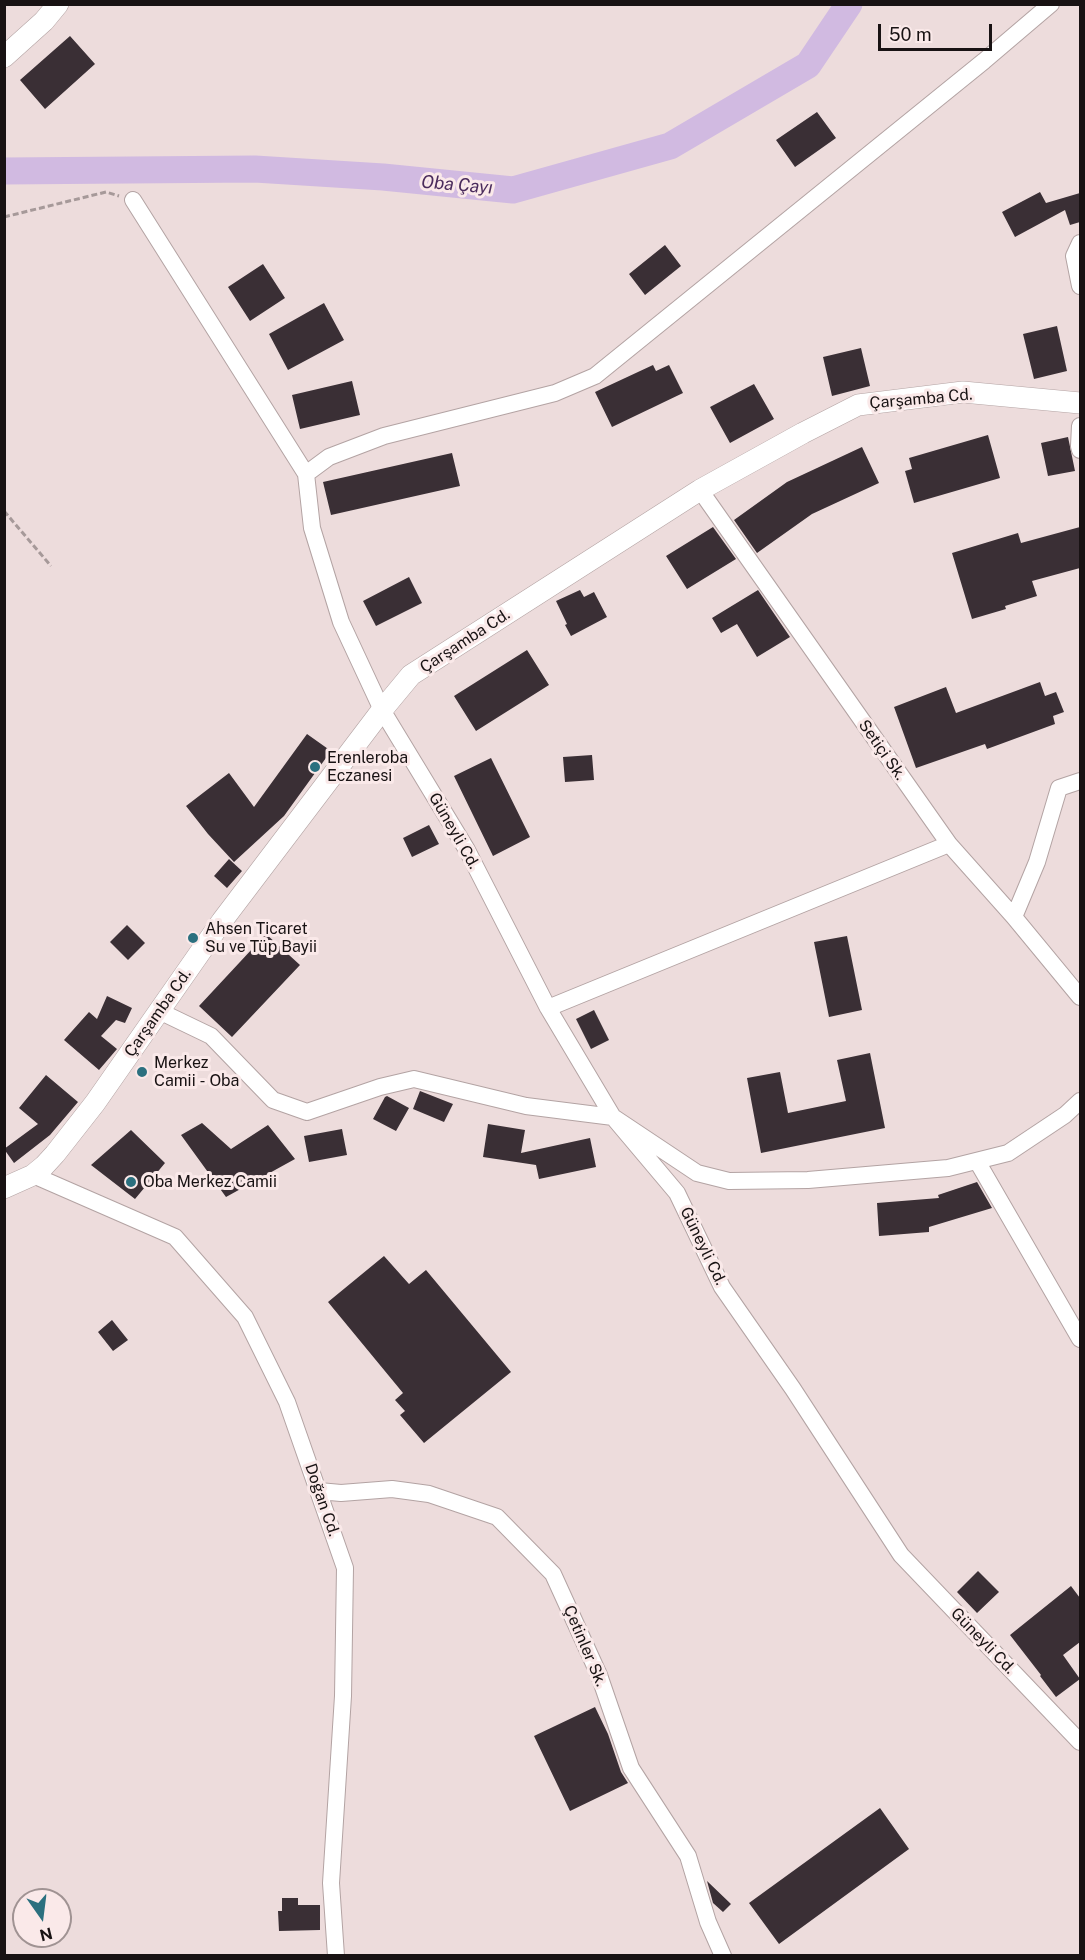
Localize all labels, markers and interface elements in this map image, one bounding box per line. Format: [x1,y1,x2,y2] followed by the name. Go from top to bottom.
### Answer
[881,12,995,50] scale bar
[889,24,932,45] text: 50 m
[420,171,494,199] water label: Oba Çayı
[869,385,973,413] street label: Çarşamba Cd.
[417,605,513,677] street label: Çarşamba Cd.
[854,716,910,784] street label: Setiçi Sk.
[327,748,408,786] place label: Erenleroba Eczanesi
[308,760,322,774] marker: Erenleroba Eczanesi
[425,790,483,872] street label: Güneyli Cd.
[205,919,317,957] place label: Ahsen Ticaret Su ve Tüp Bayii
[186,931,200,945] marker: Ahsen Ticaret Su ve Tüp Bayii
[121,965,195,1061] street label: Çarşamba Cd.
[154,1053,239,1091] place label: Merkez Camii - Oba
[135,1065,149,1079] marker: Merkez Camii - Oba
[143,1172,277,1192] place label: Oba Merkez Camii
[124,1175,138,1189] marker: Oba Merkez Camii
[676,1204,730,1288] street label: Güneyli Cd.
[301,1461,343,1539] street label: Doğan Cd.
[559,1603,611,1689] street label: Çetinler Sk.
[947,1604,1019,1678] street label: Güneyli Cd.
[12,1888,72,1948] north arrow
[38,1923,54,1945] text: N

